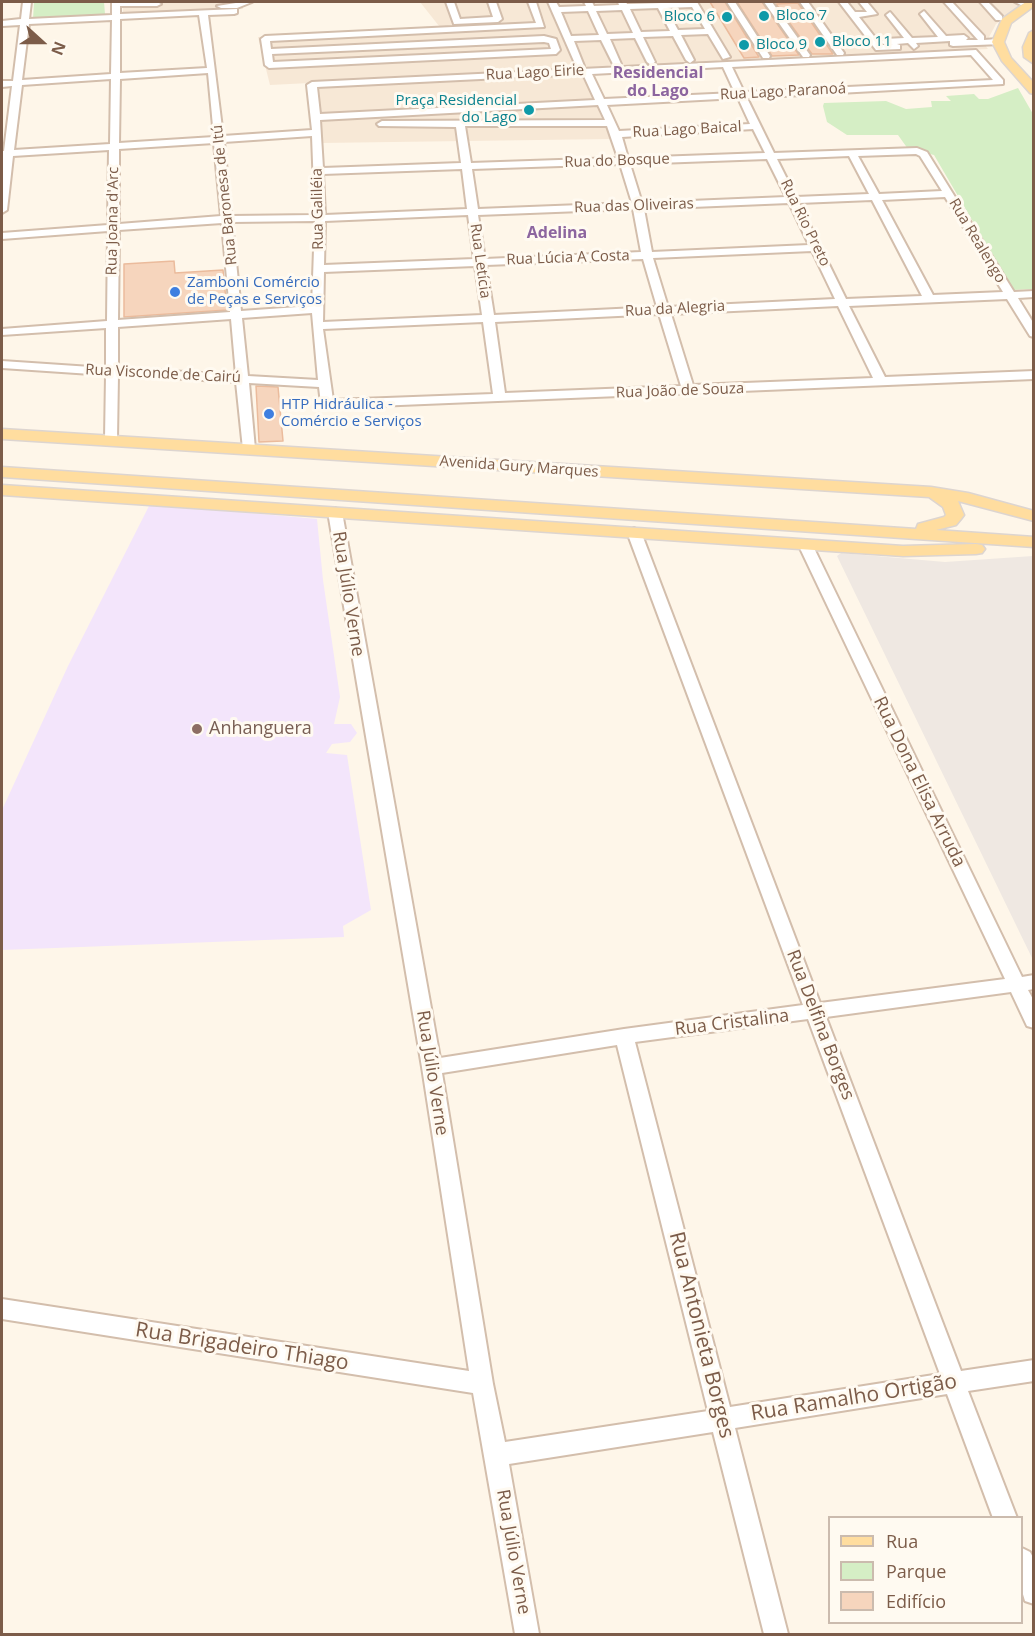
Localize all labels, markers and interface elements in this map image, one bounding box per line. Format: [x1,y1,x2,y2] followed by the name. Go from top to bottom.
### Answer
[776,7,827,25] place label: Bloco 7
[664,8,715,26] place label: Bloco 6
[757,9,771,23] marker: Bloco 7
[720,10,734,24] marker: Bloco 6
[12,12,72,72] north arrow
[832,33,892,51] place label: Bloco 11
[813,35,827,49] marker: Bloco 11
[756,36,807,54] place label: Bloco 9
[46,38,71,58] text: N
[737,38,751,52] marker: Bloco 9
[485,61,585,85] street label: Rua Lago Eirie
[613,63,703,101] district label: Residencial do Lago
[719,80,847,104] street label: Rua Lago Paranoá
[396,92,517,127] place label: Praça Residencial do Lago
[522,103,536,117] marker: Praça Residencial do Lago
[632,118,742,142] street label: Rua Lago Baical
[209,124,241,266] street label: Rua Baronesa de Itú
[564,150,670,172] street label: Rua do Bosque
[103,166,123,276] street label: Rua Joana d'Arc
[308,168,328,250] street label: Rua Galiléia
[776,177,834,269] street label: Rua Rio Preto
[574,195,694,217] street label: Rua das Oliveiras
[945,196,1009,286] street label: Rua Realengo
[466,222,494,300] street label: Rua Letícia
[527,223,587,243] district label: Adelina
[506,247,630,269] street label: Rua Lúcia A Costa
[187,274,322,309] place label: Zamboni Comércio de Peças e Serviços
[168,285,182,299] marker: Zamboni Comércio de Peças e Serviços
[625,297,725,321] street label: Rua da Alegria
[85,361,241,387] street label: Rua Visconde de Cairú
[616,380,744,402] street label: Rua João de Souza
[281,396,422,431] place label: HTP Hidráulica - Comércio e Serviços
[262,407,276,421] marker: HTP Hidráulica - Comércio e Serviços
[439,452,599,482] street label: Avenida Gury Marques
[327,530,369,658] street label: Rua Júlio Verne
[868,693,970,871] street label: Rua Dona Elisa Arruda
[209,718,312,740] place label: Anhanguera
[190,722,204,736] marker: Anhanguera
[781,947,859,1103] street label: Rua Delfina Borges
[674,1005,790,1041] street label: Rua Cristalina
[411,1009,453,1137] street label: Rua Júlio Verne
[663,1229,739,1441] street label: Rua Antonieta Borges
[134,1318,350,1376] street label: Rua Brigadeiro Thiago
[749,1369,959,1427] street label: Rua Ramalho Ortigão
[491,1488,535,1616] street label: Rua Júlio Verne
[828,1516,1023,1624] legend
[886,1529,918,1553] text: Rua
[886,1559,946,1583] text: Parque
[886,1589,946,1613] text: Edifício

